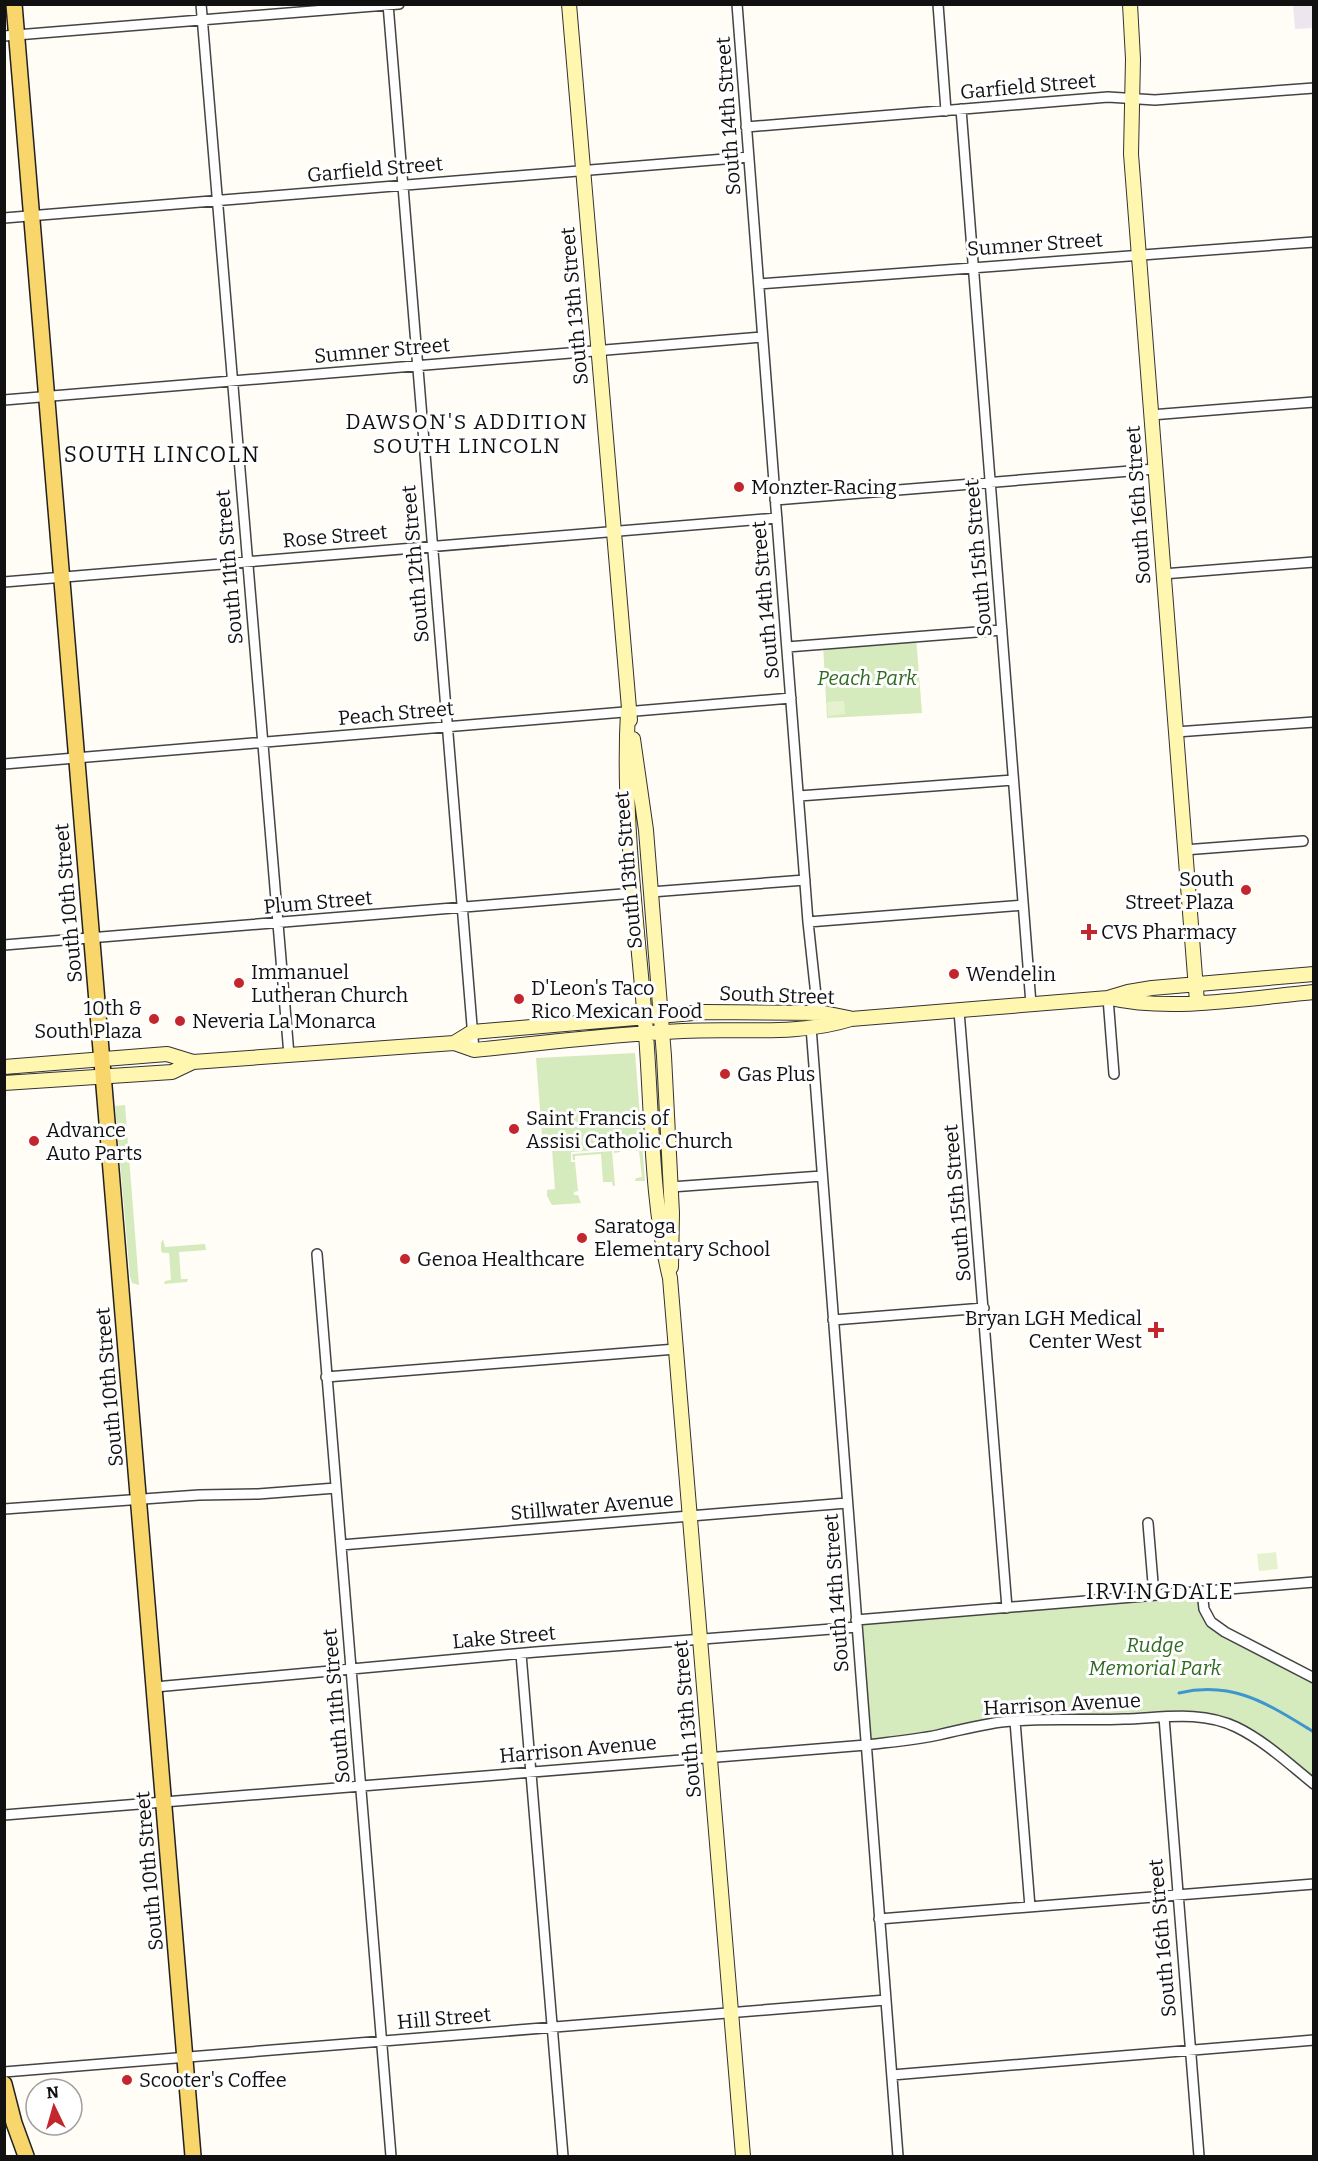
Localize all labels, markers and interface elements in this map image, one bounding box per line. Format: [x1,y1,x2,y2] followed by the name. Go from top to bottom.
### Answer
[710,36,746,196] street label: South 14th Street
[959,68,1097,104] street label: Garfield Street
[306,151,444,187] street label: Garfield Street
[555,226,593,386] street label: South 13th Street
[966,227,1104,261] street label: Sumner Street
[313,332,451,368] street label: Sumner Street
[346,409,588,459] district label: DAWSON'S ADDITION SOUTH LINCOLN
[1120,425,1156,585] street label: South 16th Street
[64,441,260,468] district label: SOUTH LINCOLN
[751,475,897,499] place label: Monzter Racing
[959,478,997,638] street label: South 15th Street
[732,480,746,494] marker: Monzter Racing
[396,484,434,644] street label: South 12th Street
[210,489,248,645] street label: South 11th Street
[282,519,388,553] street label: Rose Street
[746,520,784,680] street label: South 14th Street
[817,666,917,690] park label: Peach Park
[337,696,455,730] street label: Peach Street
[609,790,647,950] street label: South 13th Street
[49,822,87,984] street label: South 10th Street
[1125,867,1235,914] place label: South Street Plaza
[1239,883,1253,897] marker: South Street Plaza
[262,885,374,919] street label: Plum Street
[1101,920,1237,944] place label: CVS Pharmacy
[1082,925,1096,939] marker: CVS Pharmacy
[251,960,409,1007] place label: Immanuel Lutheran Church
[966,962,1056,986] place label: Wendelin
[947,967,961,981] marker: Wendelin
[232,976,246,990] marker: Immanuel Lutheran Church
[531,976,703,1023] place label: D'Leon's Taco Rico Mexican Food
[719,981,835,1009] street label: South Street
[512,992,526,1006] marker: D'Leon's Taco Rico Mexican Food
[34,996,142,1043] place label: 10th & South Plaza
[192,1009,376,1033] place label: Neveria La Monarca
[147,1012,161,1026] marker: 10th & South Plaza
[173,1014,187,1028] marker: Neveria La Monarca
[737,1062,815,1086] place label: Gas Plus
[718,1067,732,1081] marker: Gas Plus
[526,1106,733,1153] place label: Saint Francis of Assisi Catholic Church
[46,1118,142,1165] place label: Advance Auto Parts
[507,1122,521,1136] marker: Saint Francis of Assisi Catholic Church
[938,1123,976,1283] street label: South 15th Street
[27,1134,41,1148] marker: Advance Auto Parts
[594,1214,771,1261] place label: Saratoga Elementary School
[575,1231,589,1245] marker: Saratoga Elementary School
[417,1247,585,1271] place label: Genoa Healthcare
[398,1252,412,1266] marker: Genoa Healthcare
[90,1306,128,1468] street label: South 10th Street
[965,1306,1142,1353] place label: Bryan LGH Medical Center West
[1147,1321,1165,1339] marker: Bryan LGH Medical Center West
[509,1487,675,1525] street label: Stillwater Avenue
[818,1513,854,1673] street label: South 14th Street
[1086,1578,1234,1605] district label: IRVINGDALE
[451,1621,557,1653] street label: Lake Street
[317,1628,355,1784] street label: South 11th Street
[1089,1633,1222,1680] park label: Rudge Memorial Park
[668,1639,706,1799] street label: South 13th Street
[983,1688,1141,1720] street label: Harrison Avenue
[498,1730,658,1768] street label: Harrison Avenue
[130,1790,168,1952] street label: South 10th Street
[1143,1858,1181,2018] street label: South 16th Street
[396,2002,492,2034] street label: Hill Street
[139,2068,287,2092] place label: Scooter's Coffee
[120,2073,134,2087] marker: Scooter's Coffee
[24,2077,84,2137] north arrow
[46,2083,60,2103] text: N

